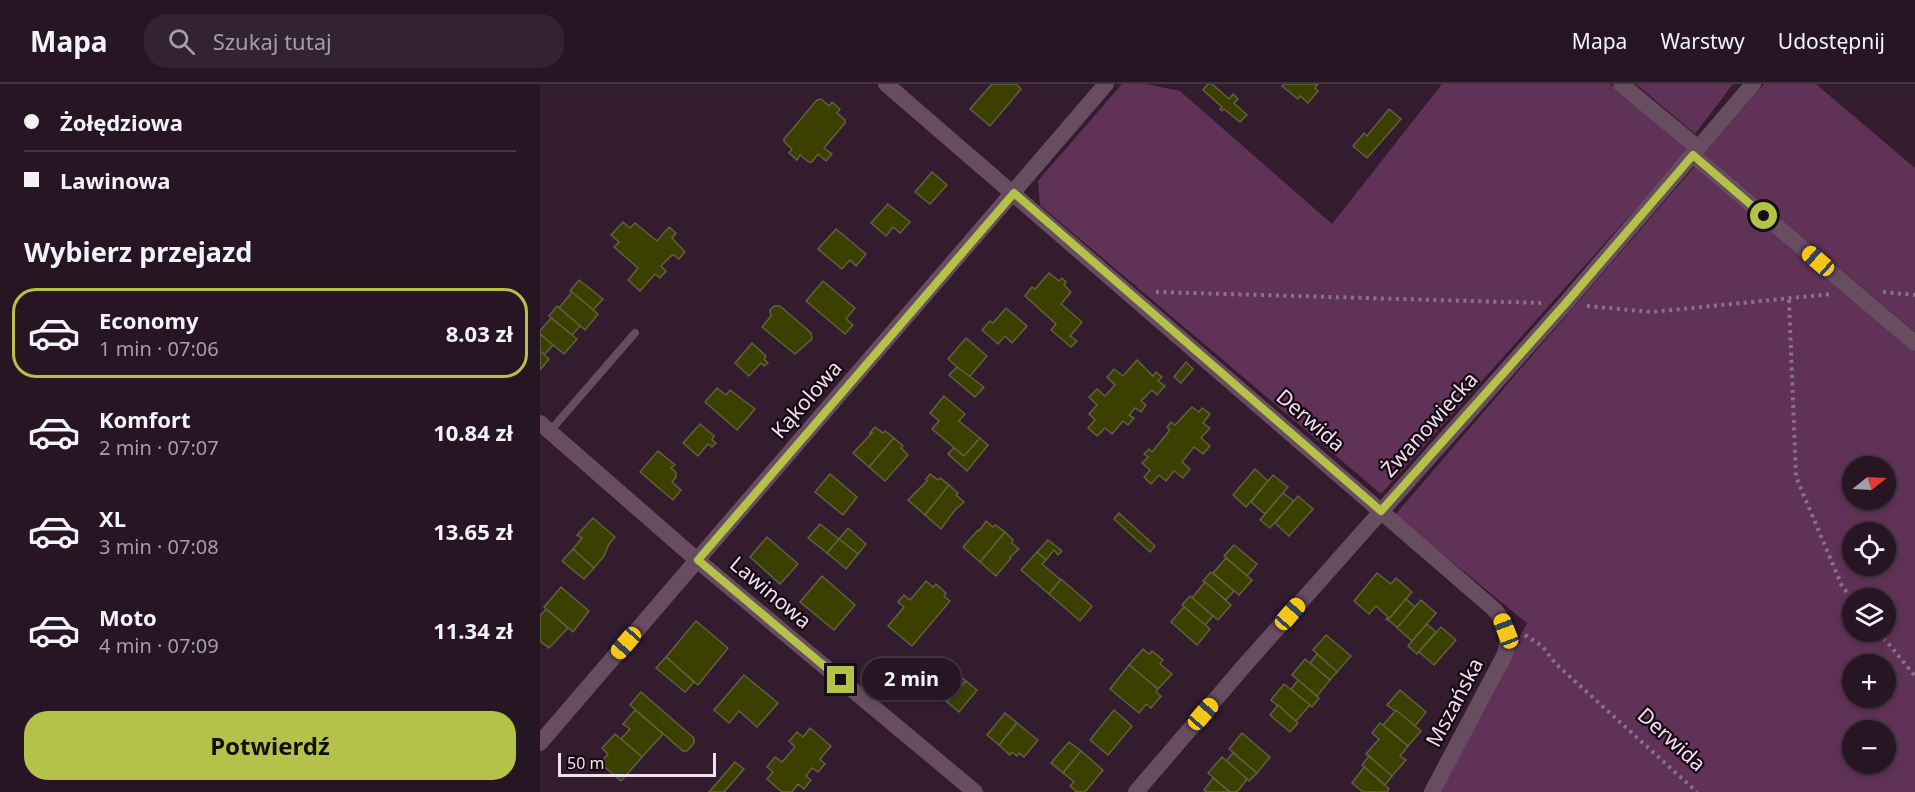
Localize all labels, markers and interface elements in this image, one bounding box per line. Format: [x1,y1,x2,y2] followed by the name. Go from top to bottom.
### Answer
[144,14,564,68] search box
[30,22,108,60] text: Mapa
[165,25,198,58] icon: search
[213,26,332,56] text: Szukaj tutaj
[1572,27,1627,55] text: Mapa
[1660,27,1745,55] text: Warstwy
[1778,27,1885,55] text: Udostępnij
[60,107,183,137] text: Żołędziowa
[60,165,171,195] text: Lawinowa
[1750,202,1777,229] route start
[24,233,252,270] text: Wybierz przejazd
[1799,242,1837,280] car
[99,305,198,335] text: Economy
[27,306,81,360] icon: car
[446,318,513,348] text: 8.03 zł
[99,335,219,362] text: 1 min · 07:06
[764,354,848,444] street label: Kąkolowa
[1374,365,1484,483] street label: Żwanowiecka
[1271,382,1351,458] street label: Derwida
[99,404,190,434] text: Komfort
[27,405,81,459] icon: car
[433,417,513,447] text: 10.84 zł
[99,434,219,461] text: 2 min · 07:07
[1842,456,1896,510] north arrow
[1842,456,1896,774] map controls
[99,503,126,533] text: XL
[27,504,81,558] icon: car
[433,516,513,546] text: 13.65 zł
[1842,522,1896,576] button: locate
[99,533,219,560] text: 3 min · 07:08
[724,550,818,634] street label: Lawinowa
[1842,588,1896,642] button: layers
[1271,595,1309,633] car
[99,602,157,632] text: Moto
[27,603,81,657] icon: car
[1491,611,1521,651] car
[433,615,513,645] text: 11.34 zł
[607,624,645,662] car
[99,632,219,659] text: 4 min · 07:09
[1419,653,1489,751] street label: Mszańska
[1842,654,1896,708] button: +
[862,659,961,701] callout: 2 min
[884,665,939,692] text: 2 min
[827,666,854,693] route end
[1184,695,1222,733] car
[1632,701,1712,777] street label: Derwida
[24,711,516,780] button: Potwierdź
[1842,720,1896,774] button: −
[558,750,716,778] scale bar
[567,752,604,774] text: 50 m

